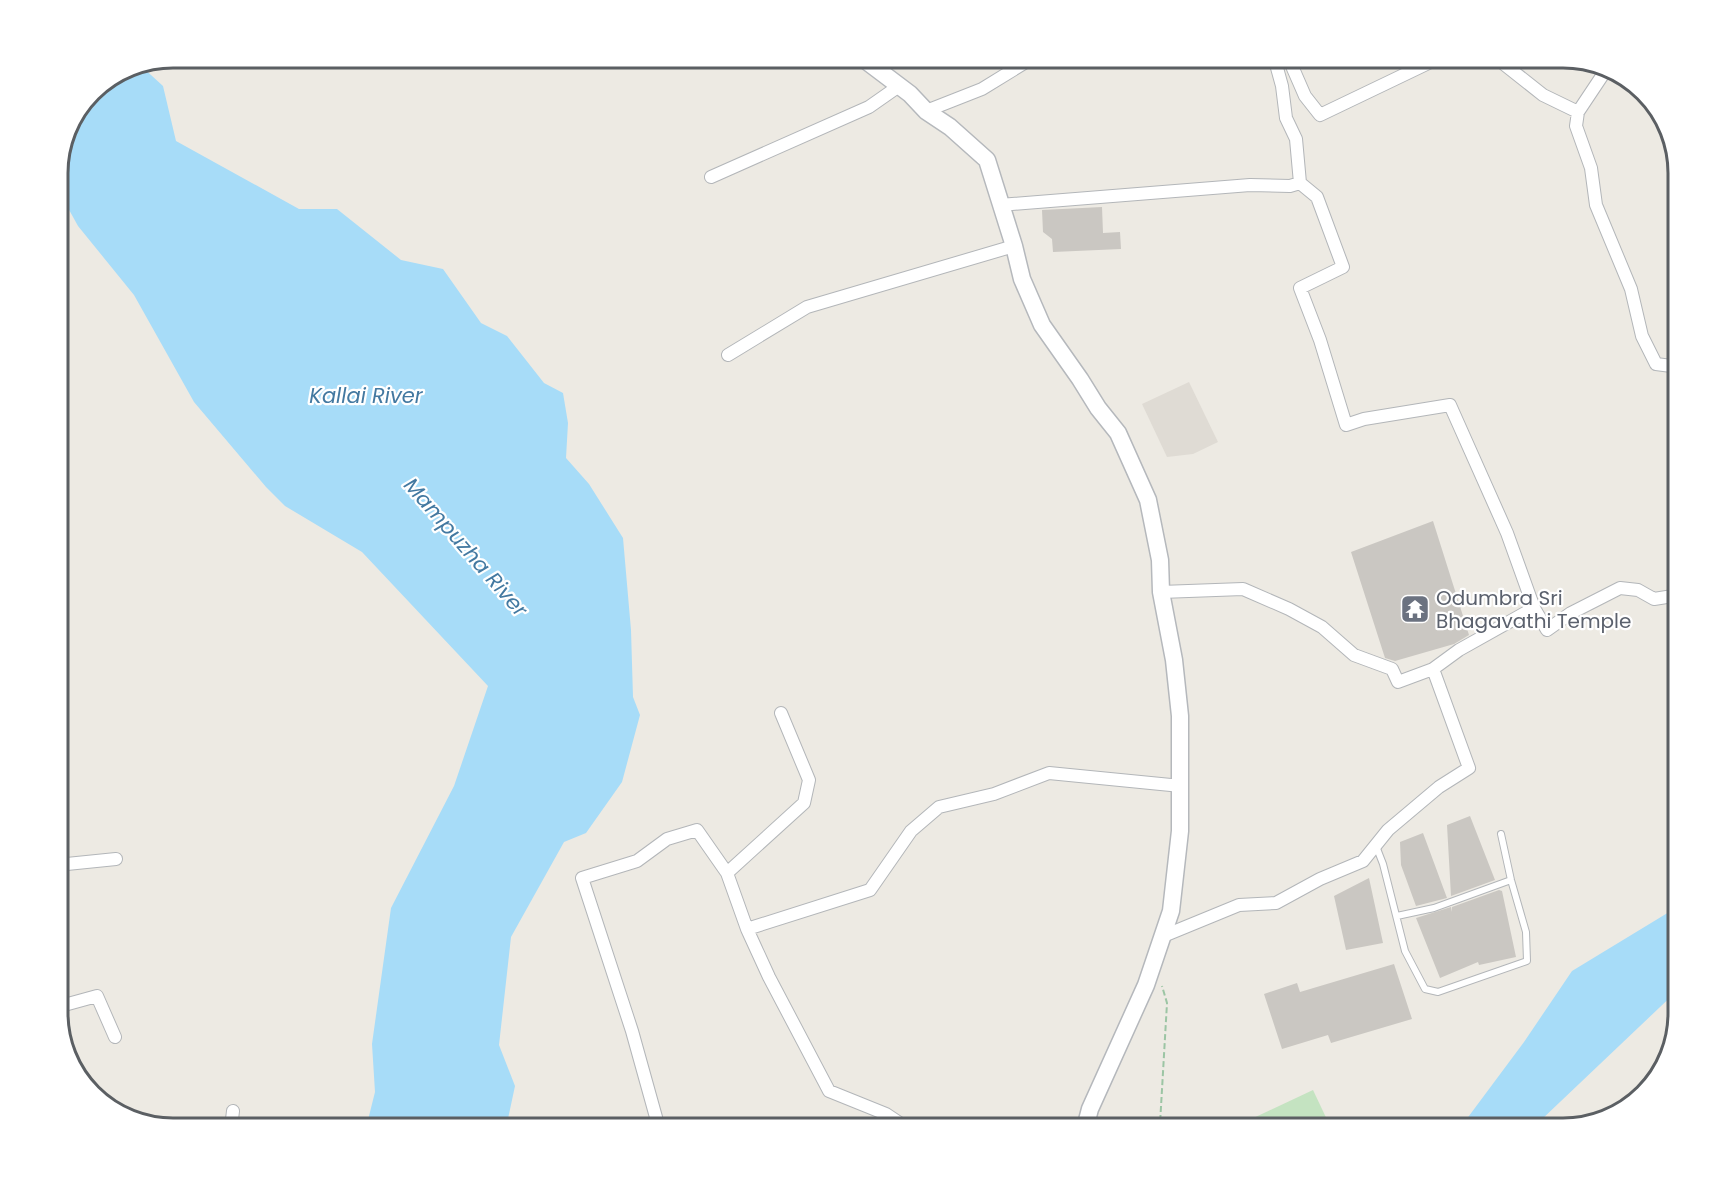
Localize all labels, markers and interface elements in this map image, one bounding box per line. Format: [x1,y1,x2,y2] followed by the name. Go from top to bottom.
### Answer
[309,381,424,410] water label: Kallai River
[397,471,535,624] water label: Mampuzha River
[1436,584,1631,635] place label: Odumbra Sri Bhagavathi Temple
[1399,593,1431,625] temple icon: Odumbra Sri Bhagavathi Temple

